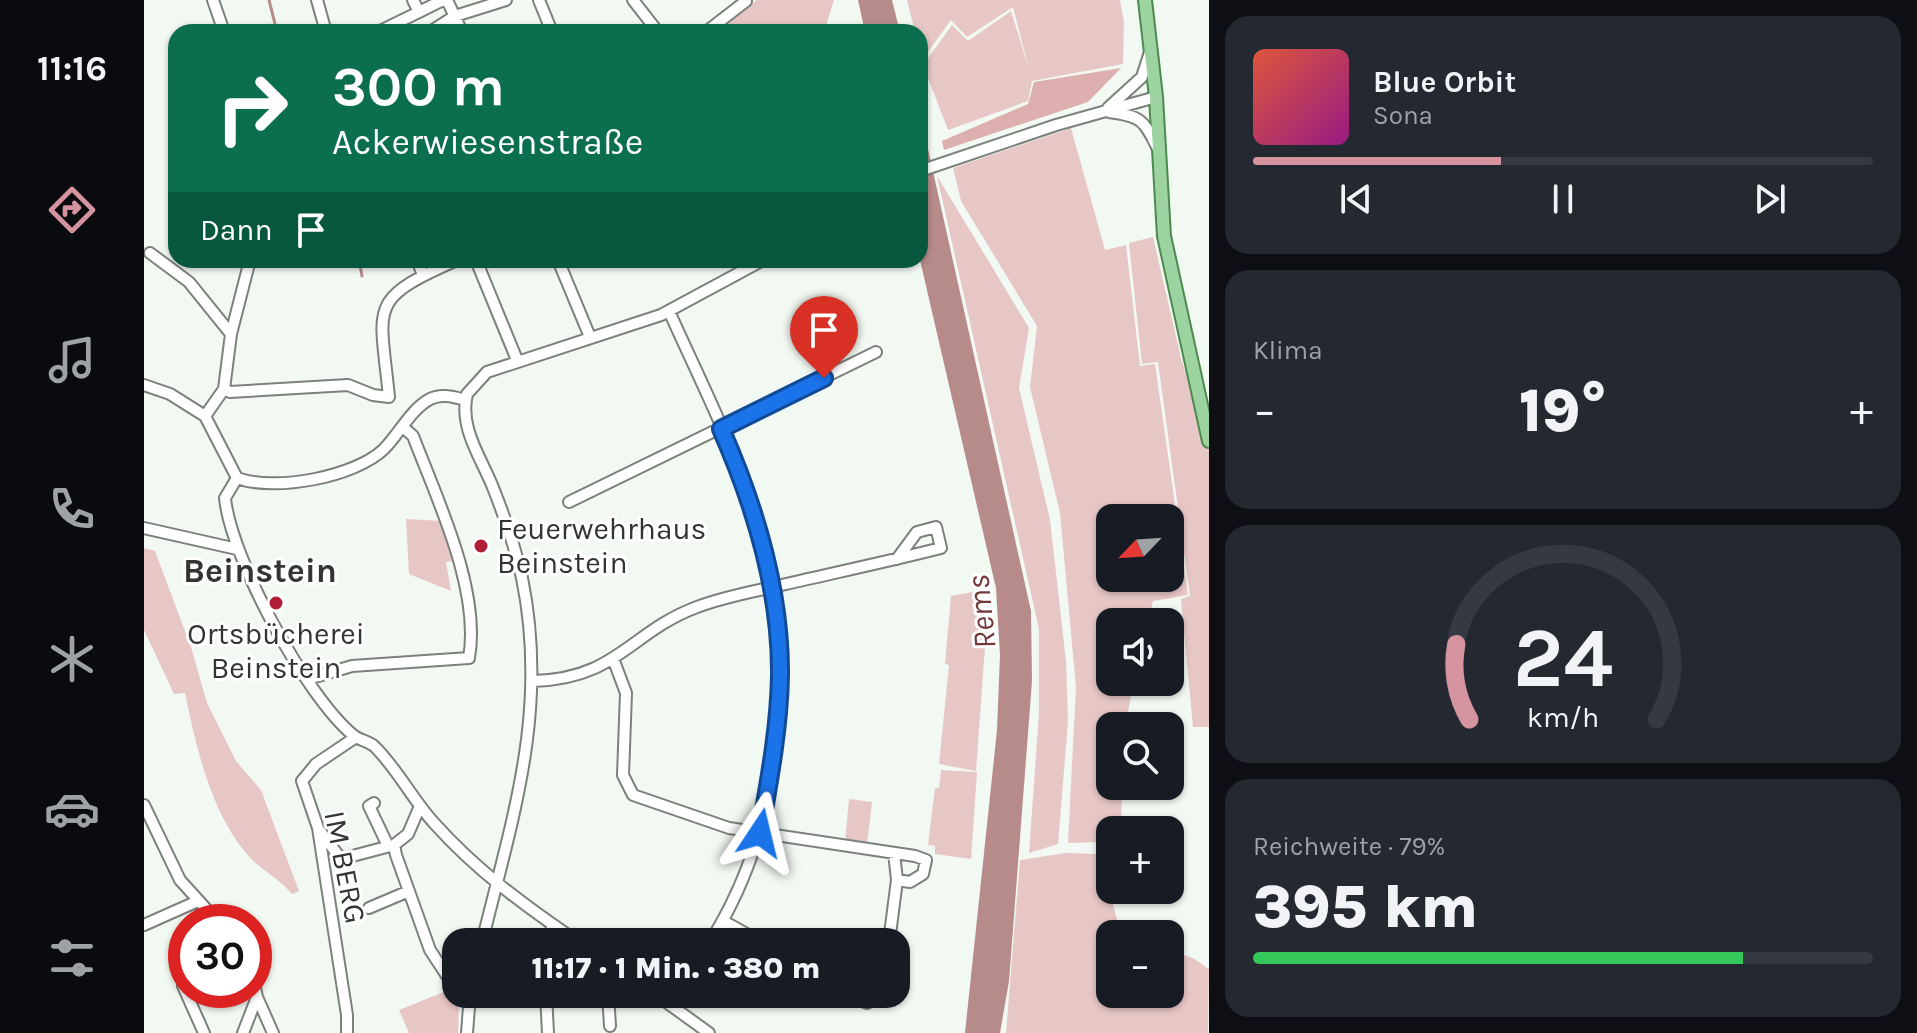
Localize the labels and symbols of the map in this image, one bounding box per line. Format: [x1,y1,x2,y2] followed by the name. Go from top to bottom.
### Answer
[790,296,858,378] pin
[1096,504,1184,592] north arrow
[497,511,706,581] place label: Feuerwehrhaus Beinstein
[472,537,490,555] marker: Feuerwehrhaus Beinstein
[183,551,337,591] district label: Beinstein
[959,573,1004,651] water label: Rems
[267,594,285,612] marker: Ortsbücherei Beinstein
[187,616,365,686] place label: Ortsbücherei Beinstein
[718,791,802,875] position arrow
[316,808,374,926] street label: IM BERG
[168,904,272,1008] speed limit sign: 30

